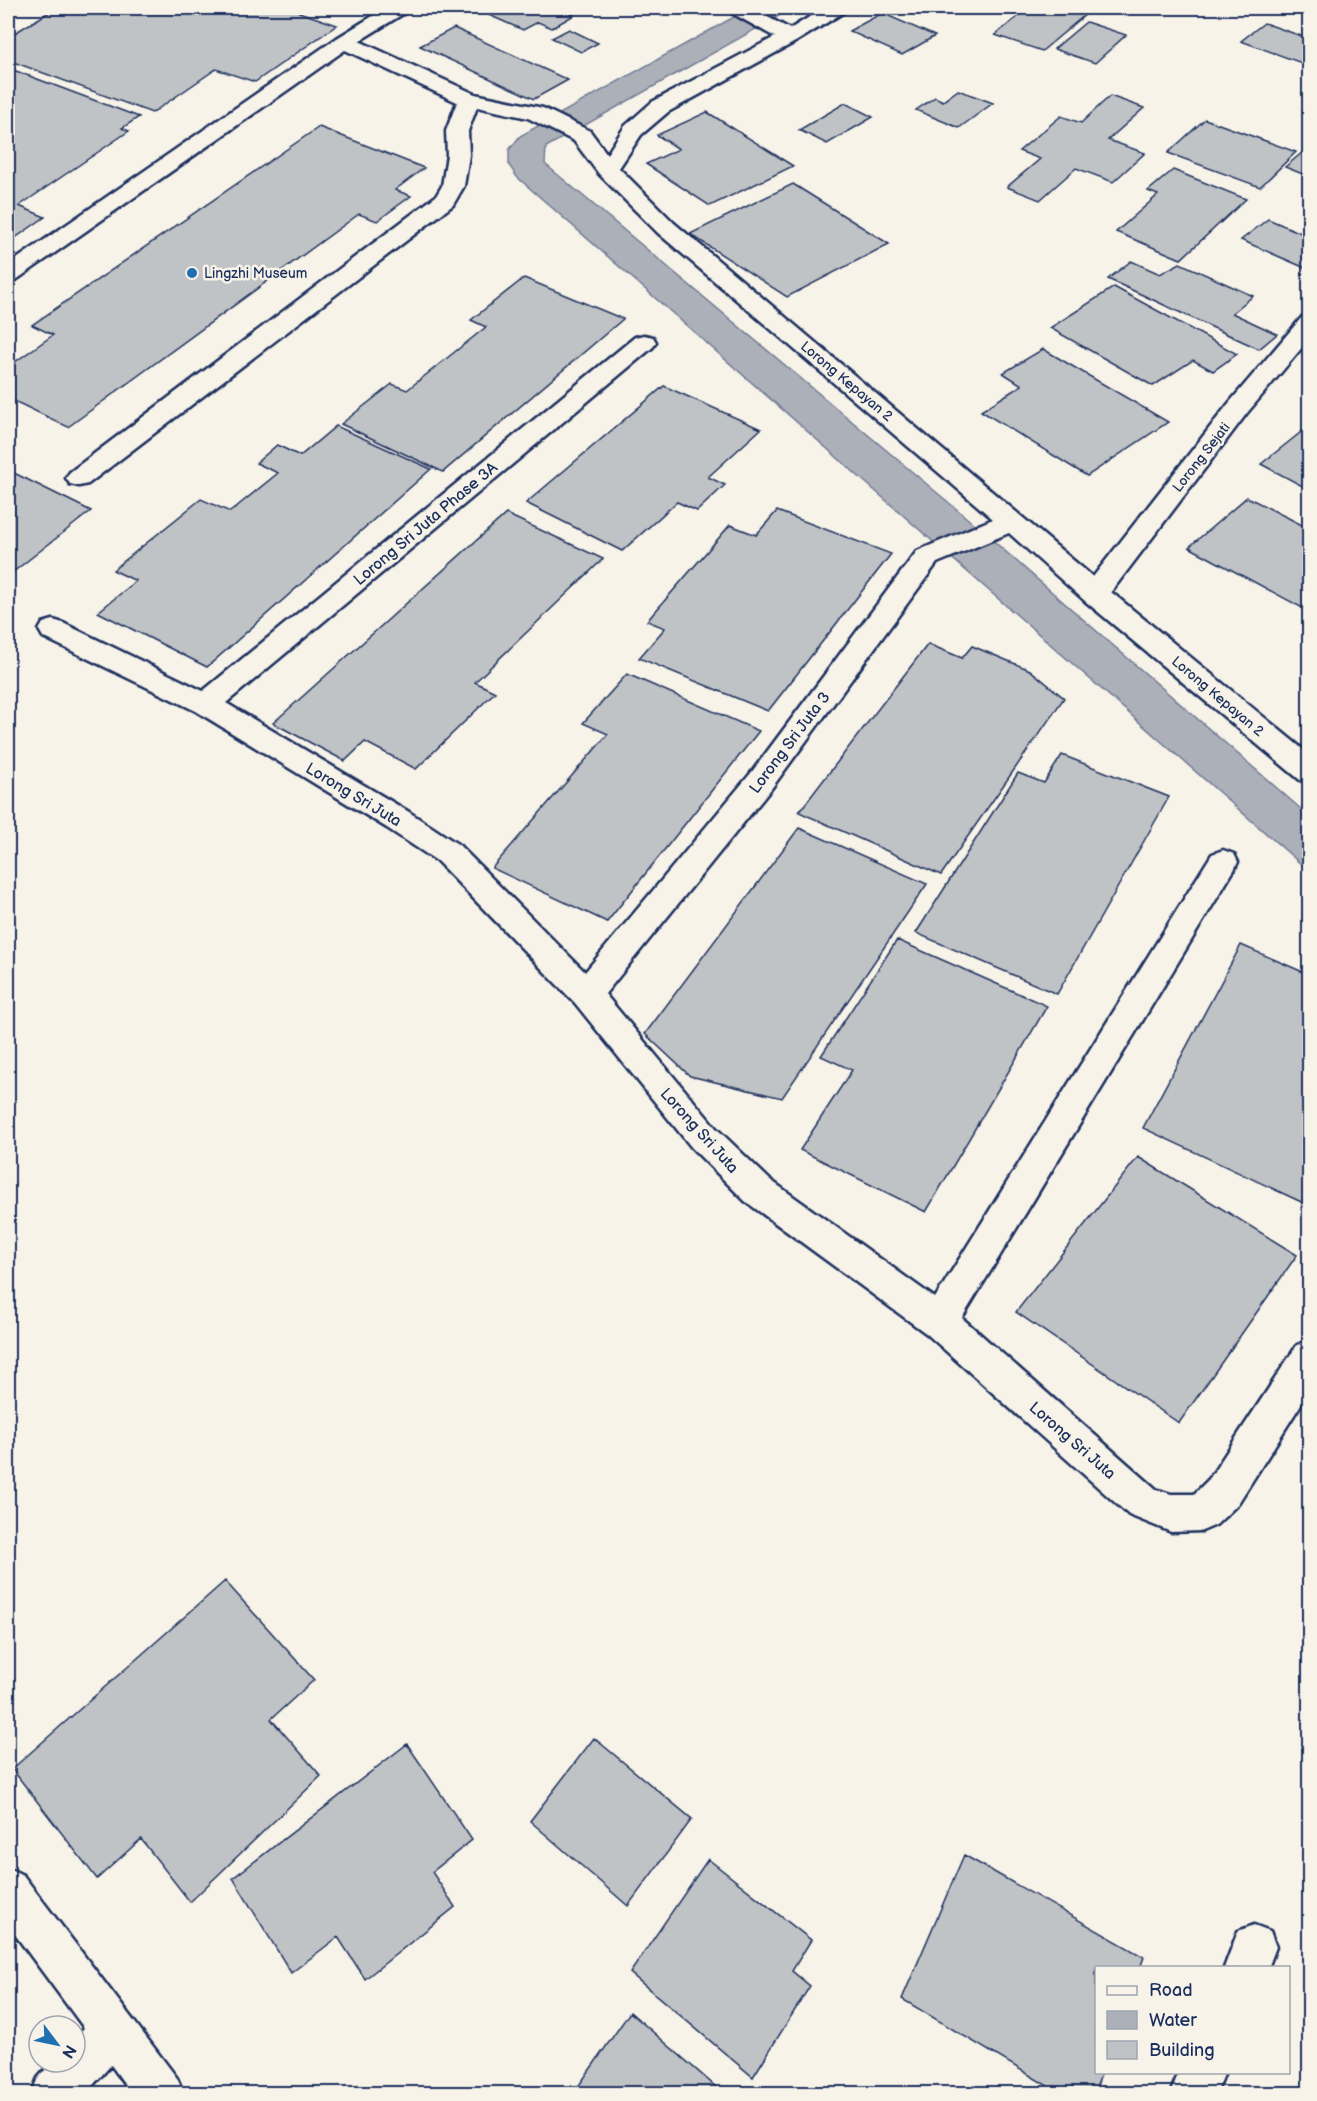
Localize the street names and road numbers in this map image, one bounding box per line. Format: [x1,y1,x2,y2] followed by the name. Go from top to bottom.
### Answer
[797,338,897,425] street label: Lorong Kepayan 2
[1169,419,1234,495] street label: Lorong Sejati
[350,458,502,590] street label: Lorong Sri Juta Phase 3A
[1168,653,1268,740] street label: Lorong Kepayan 2
[746,688,835,797] street label: Lorong Sri Juta 3
[302,759,404,831] street label: Lorong Sri Juta
[656,1085,742,1177] street label: Lorong Sri Juta
[1025,1399,1119,1484] street label: Lorong Sri Juta

